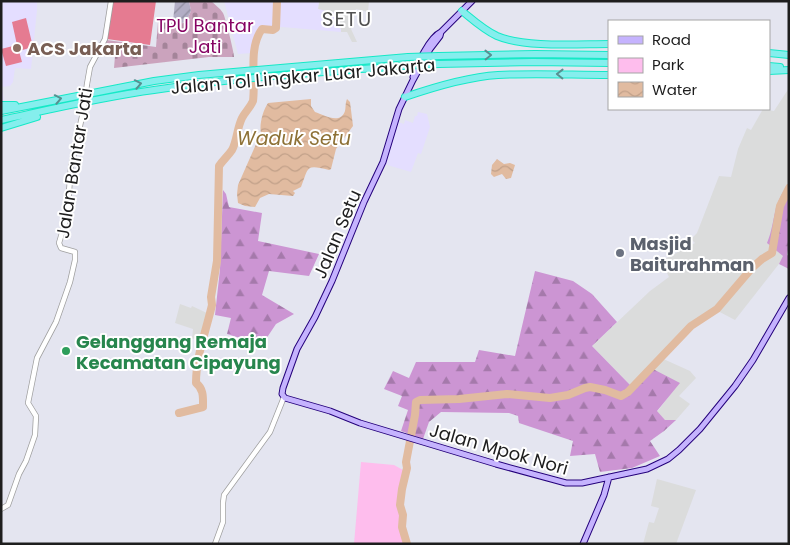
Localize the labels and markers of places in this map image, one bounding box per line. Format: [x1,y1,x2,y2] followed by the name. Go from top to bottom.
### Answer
[27,36,142,61] place label: ACS Jakarta
[11,42,23,54] marker: ACS Jakarta
[630,231,754,277] place label: Masjid Baiturahman
[614,247,626,259] marker: Masjid Baiturahman
[76,329,281,375] place label: Gelanggang Remaja Kecamatan Cipayung
[60,345,72,357] marker: Gelanggang Remaja Kecamatan Cipayung

